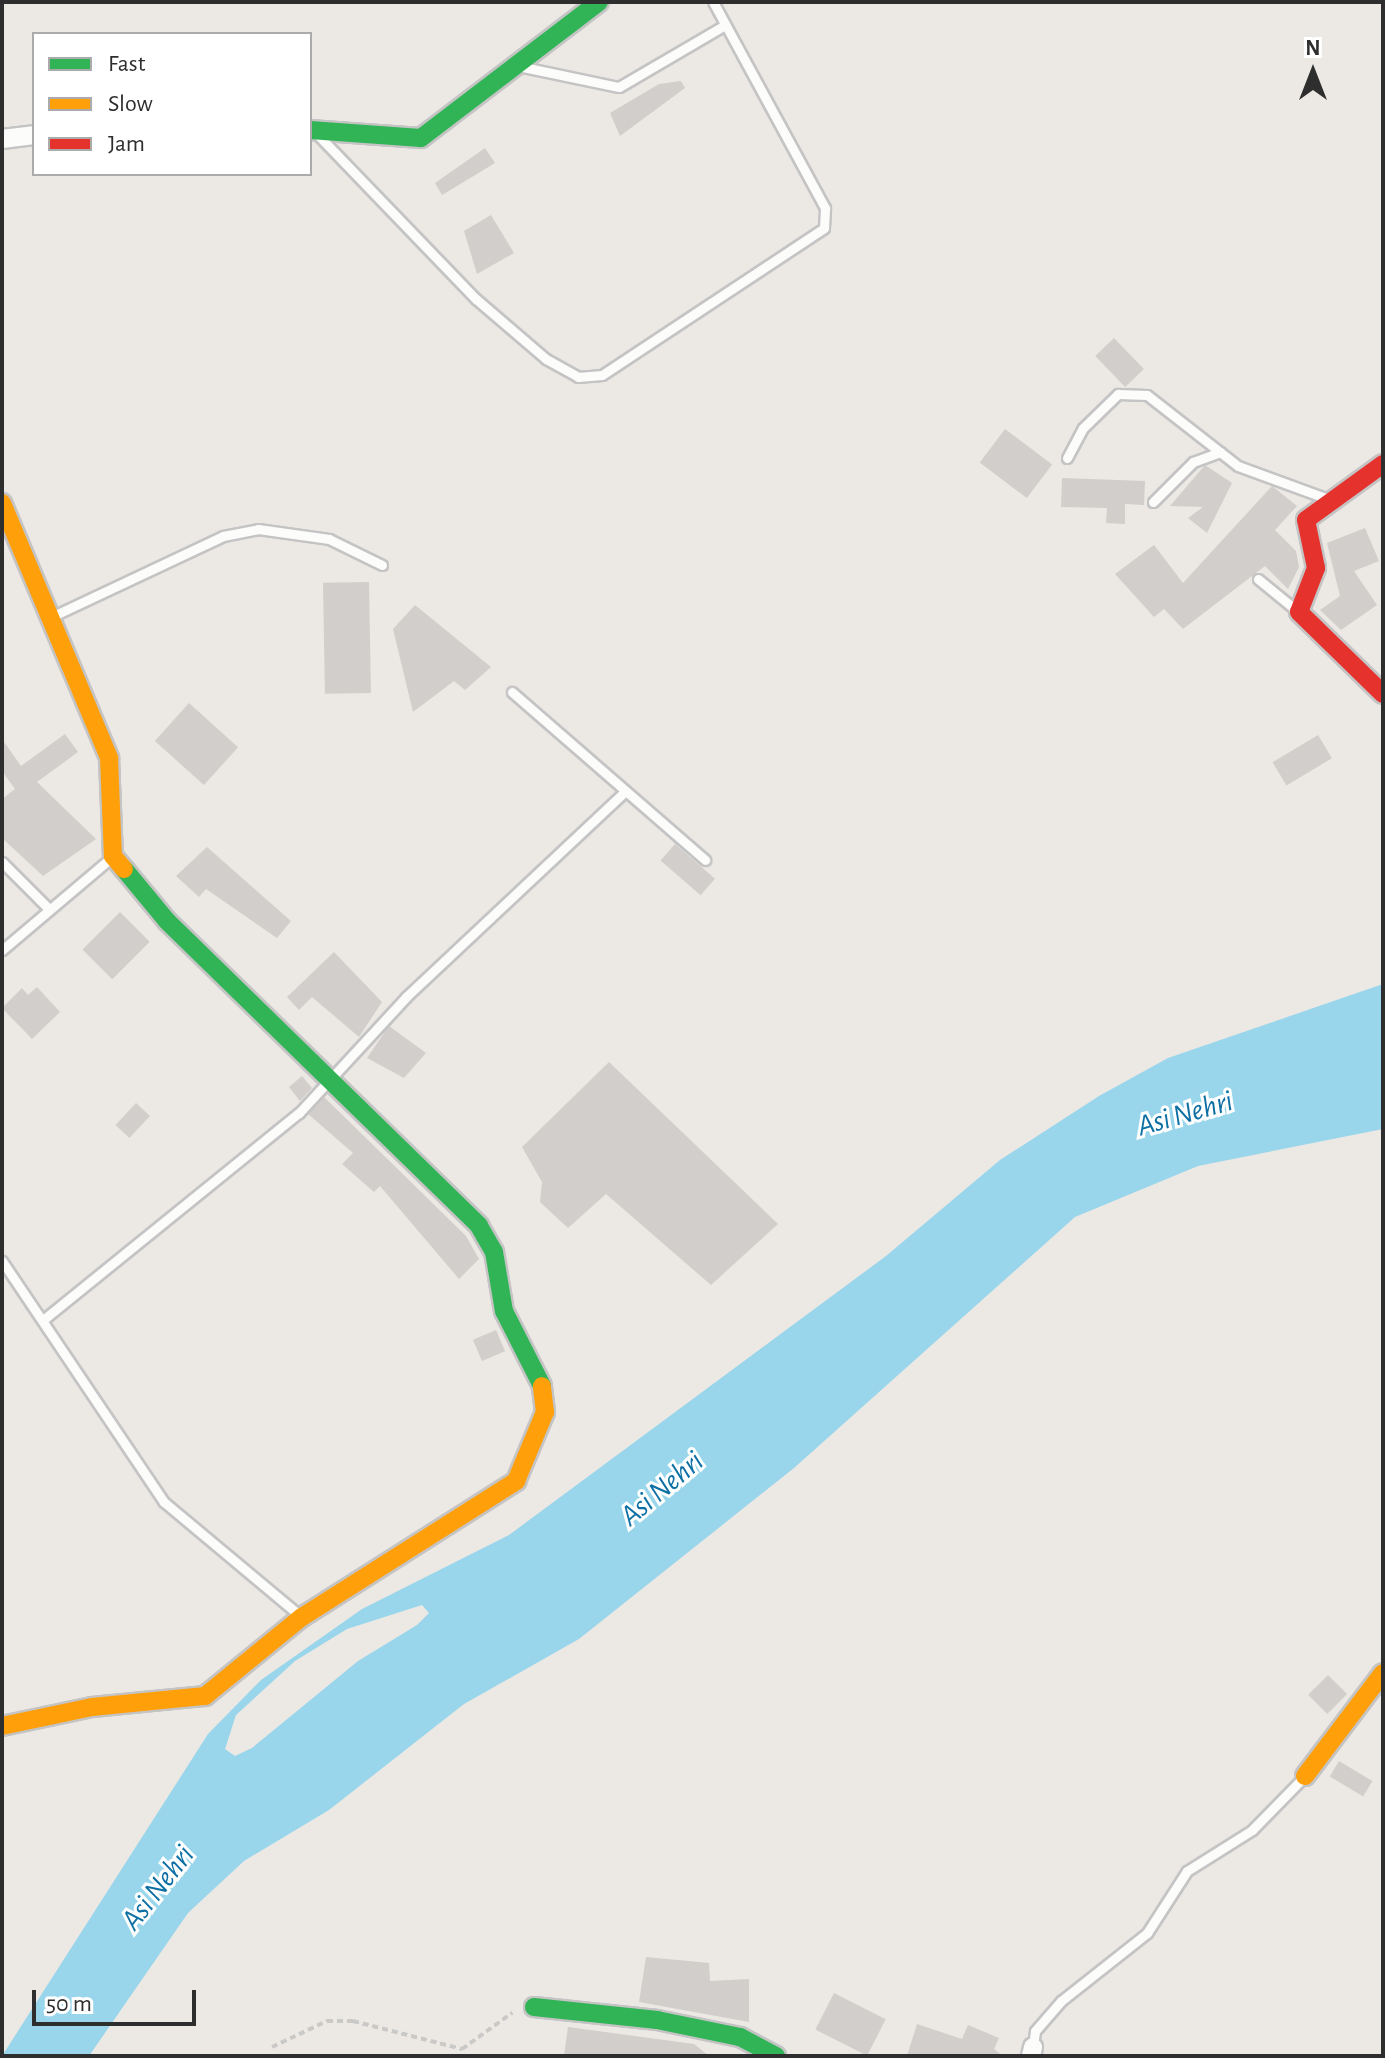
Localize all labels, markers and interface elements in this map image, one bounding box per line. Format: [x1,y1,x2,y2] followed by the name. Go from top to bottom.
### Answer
[32,32,312,176] legend
[1273,32,1353,112] north arrow
[1305,37,1321,59] text: N
[108,52,145,76] text: Fast
[108,92,153,116] text: Slow
[108,132,145,156] text: Jam
[1133,1083,1237,1145] water label: Asi Nehri
[613,1444,711,1534] water label: Asi Nehri
[114,1838,202,1938] water label: Asi Nehri
[36,1974,200,2024] scale bar
[46,1992,92,2016] text: 50 m

